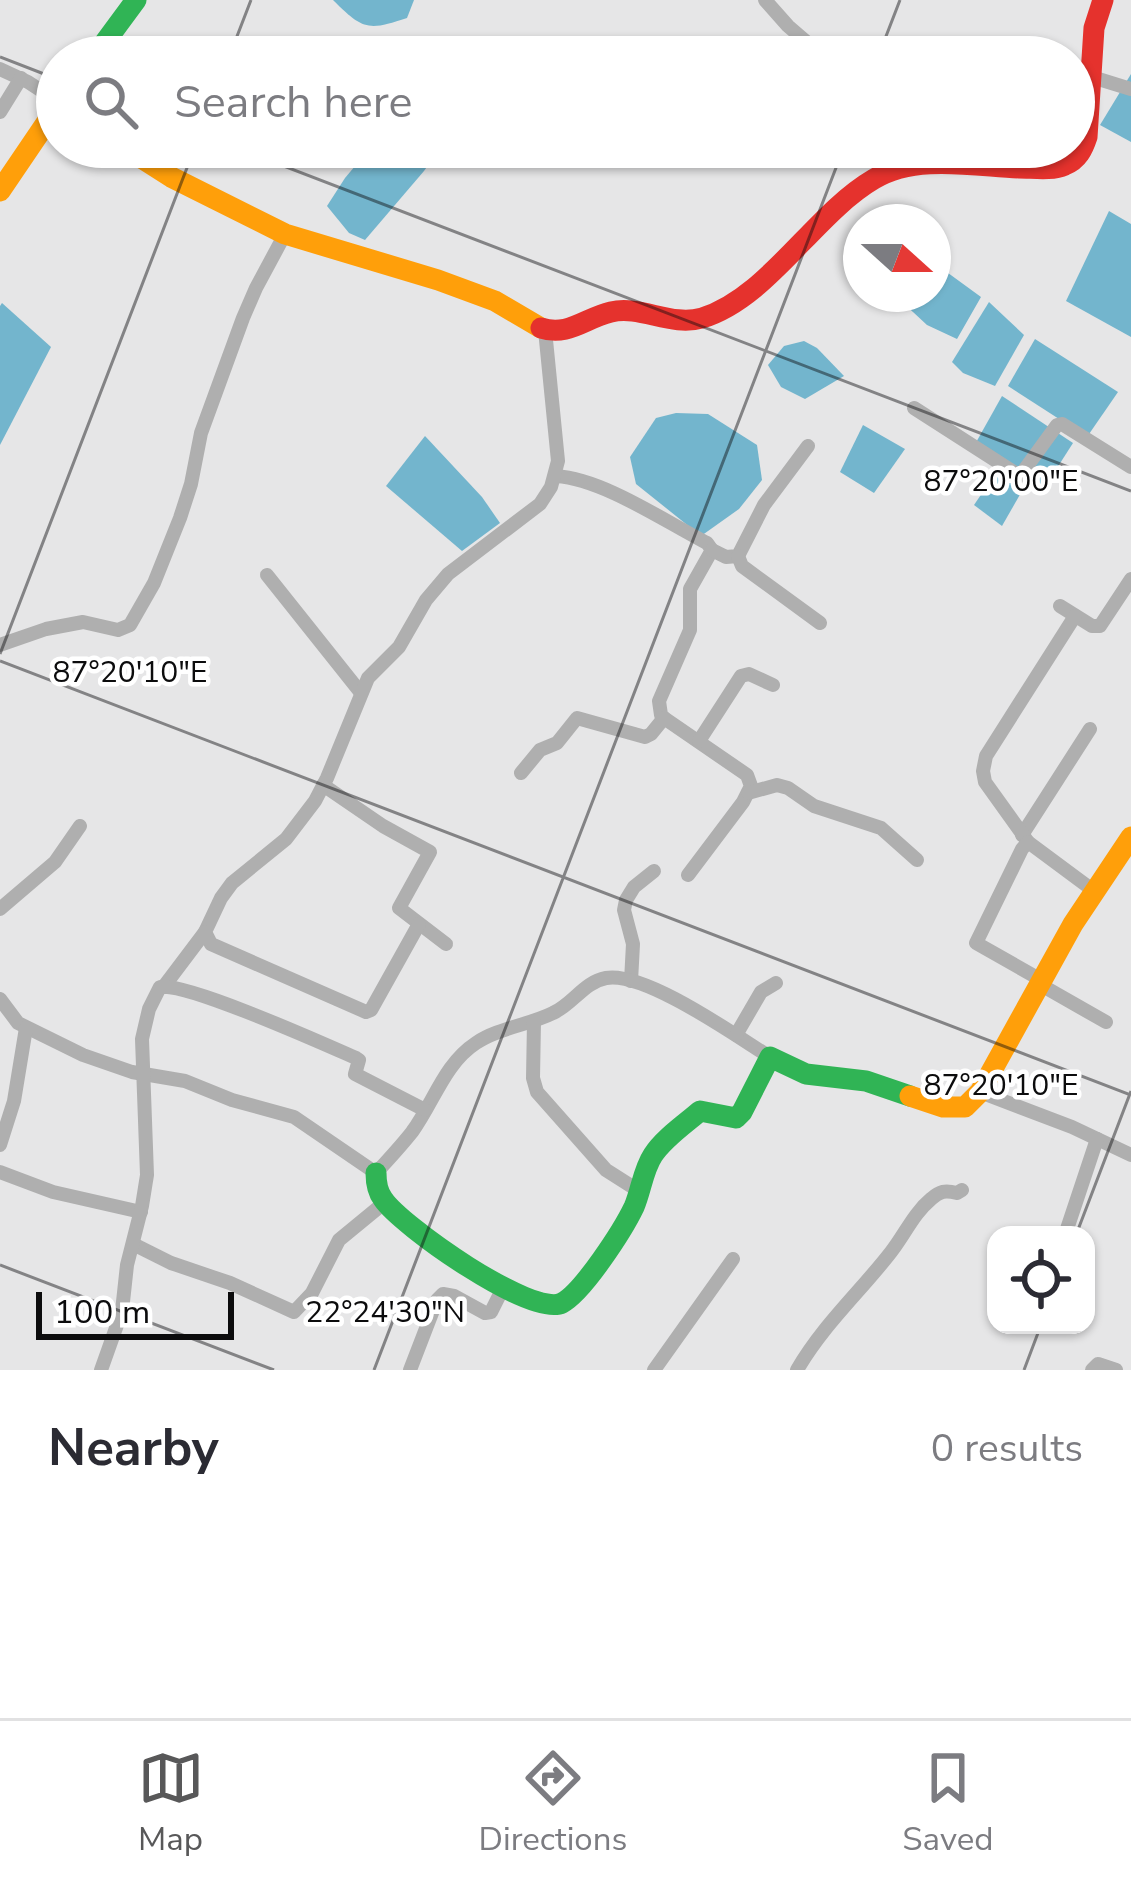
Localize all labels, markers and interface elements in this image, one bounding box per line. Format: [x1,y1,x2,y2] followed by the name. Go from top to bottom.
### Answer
[36,36,1095,168] search box
[78,69,144,135] icon: search
[174,72,413,133] text: Search here
[843,204,951,312] north arrow
[924,461,1078,502] text: 87°20'00"E
[53,652,207,693] text: 87°20'10"E
[924,1065,1078,1106] text: 87°20'10"E
[987,1226,1095,1334] map controls
[987,1226,1095,1334] button: locate
[36,1286,234,1339] scale bar
[54,1290,150,1335] text: 100 m
[305,1292,465,1333] text: 22°24'30"N
[48,1413,219,1483] text: Nearby
[931,1422,1083,1475] text: 0 results
[138,1745,204,1862] tab: Map
[479,1745,627,1862] tab: Directions
[902,1745,993,1862] tab: Saved

